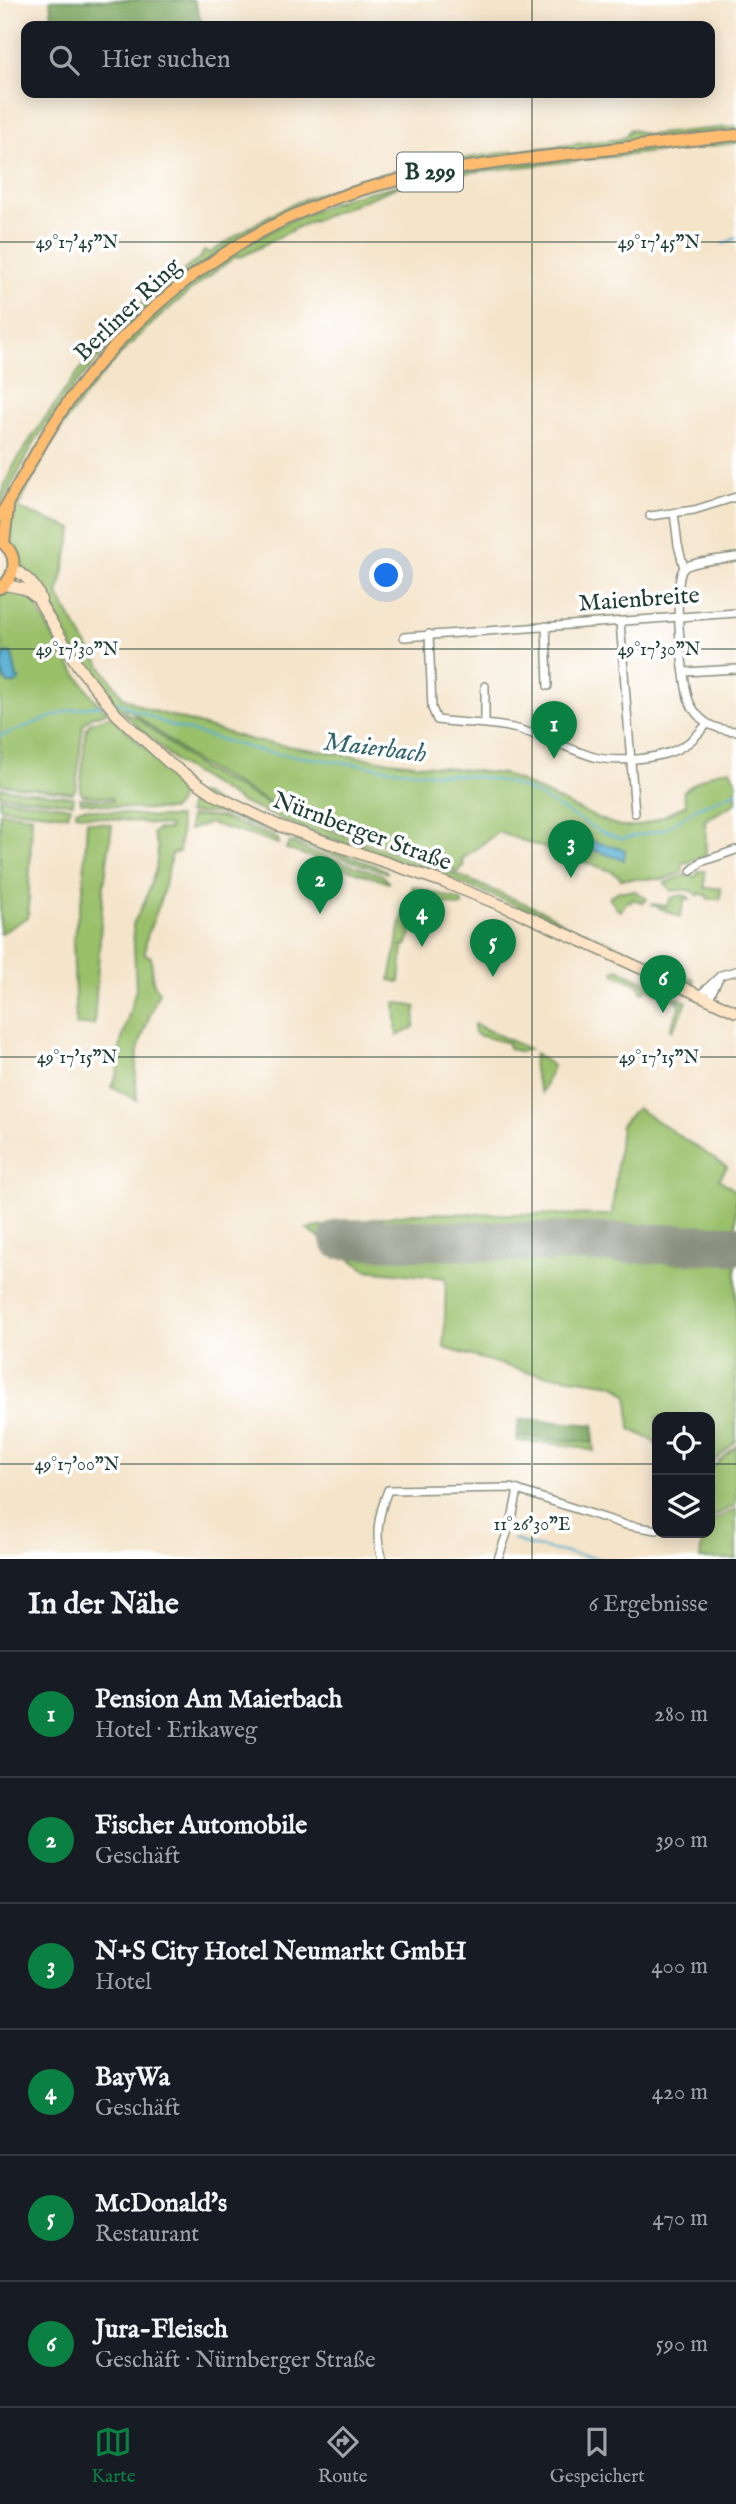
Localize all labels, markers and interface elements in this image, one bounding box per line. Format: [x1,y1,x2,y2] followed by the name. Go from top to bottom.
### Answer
[21,21,715,98] search box
[45,41,83,79] icon: search
[101,43,231,76] text: Hier suchen
[397,153,463,192] road number: B 299
[36,232,119,255] text: 49°17'45"N
[618,232,701,255] text: 49°17'45"N
[68,251,189,369] street label: Berliner Ring
[369,558,403,592] your location
[577,580,701,620] street label: Maienbreite
[36,639,119,662] text: 49°17'30"N
[618,639,701,662] text: 49°17'30"N
[531,701,577,759] pin: 1
[322,725,428,771] water label: Maierbach
[268,785,456,879] street label: Nürnberger Straße
[548,820,594,878] pin: 3
[297,856,343,914] pin: 2
[399,889,445,947] pin: 4
[470,919,516,977] pin: 5
[640,955,686,1013] pin: 6
[37,1047,118,1070] text: 49°17'15"N
[619,1047,700,1070] text: 49°17'15"N
[652,1412,715,1538] map controls
[652,1412,715,1475] button: locate
[35,1454,120,1477] text: 49°17'00"N
[652,1475,715,1538] button: layers
[493,1514,571,1537] text: 11°26'30"E
[28,1586,179,1624] text: In der Nähe
[589,1590,708,1619] text: 6 Ergebnisse
[95,1683,342,1716] text: Pension Am Maierbach
[47,1700,55,1729] text: 1
[654,1700,708,1729] text: 280 m
[95,1716,257,1745] text: Hotel · Erikaweg
[95,1809,307,1842] text: Fischer Automobile
[46,1826,56,1855] text: 2
[655,1826,708,1855] text: 390 m
[95,1842,180,1871] text: Geschäft
[95,1935,466,1968] text: N+S City Hotel Neumarkt GmbH
[47,1952,55,1981] text: 3
[651,1952,708,1981] text: 400 m
[95,1968,152,1997] text: Hotel
[95,2061,170,2094] text: BayWa
[45,2078,57,2107] text: 4
[652,2078,708,2107] text: 420 m
[95,2094,180,2123] text: Geschäft
[95,2187,227,2220] text: McDonald's
[47,2204,55,2233] text: 5
[653,2204,708,2233] text: 470 m
[95,2220,199,2249] text: Restaurant
[95,2313,228,2346] text: Jura-Fleisch
[46,2330,56,2359] text: 6
[656,2330,708,2359] text: 590 m
[95,2346,375,2375] text: Geschäft · Nürnberger Straße
[91,2423,135,2489] tab: Karte
[318,2423,367,2489] tab: Route
[550,2423,645,2489] tab: Gespeichert

